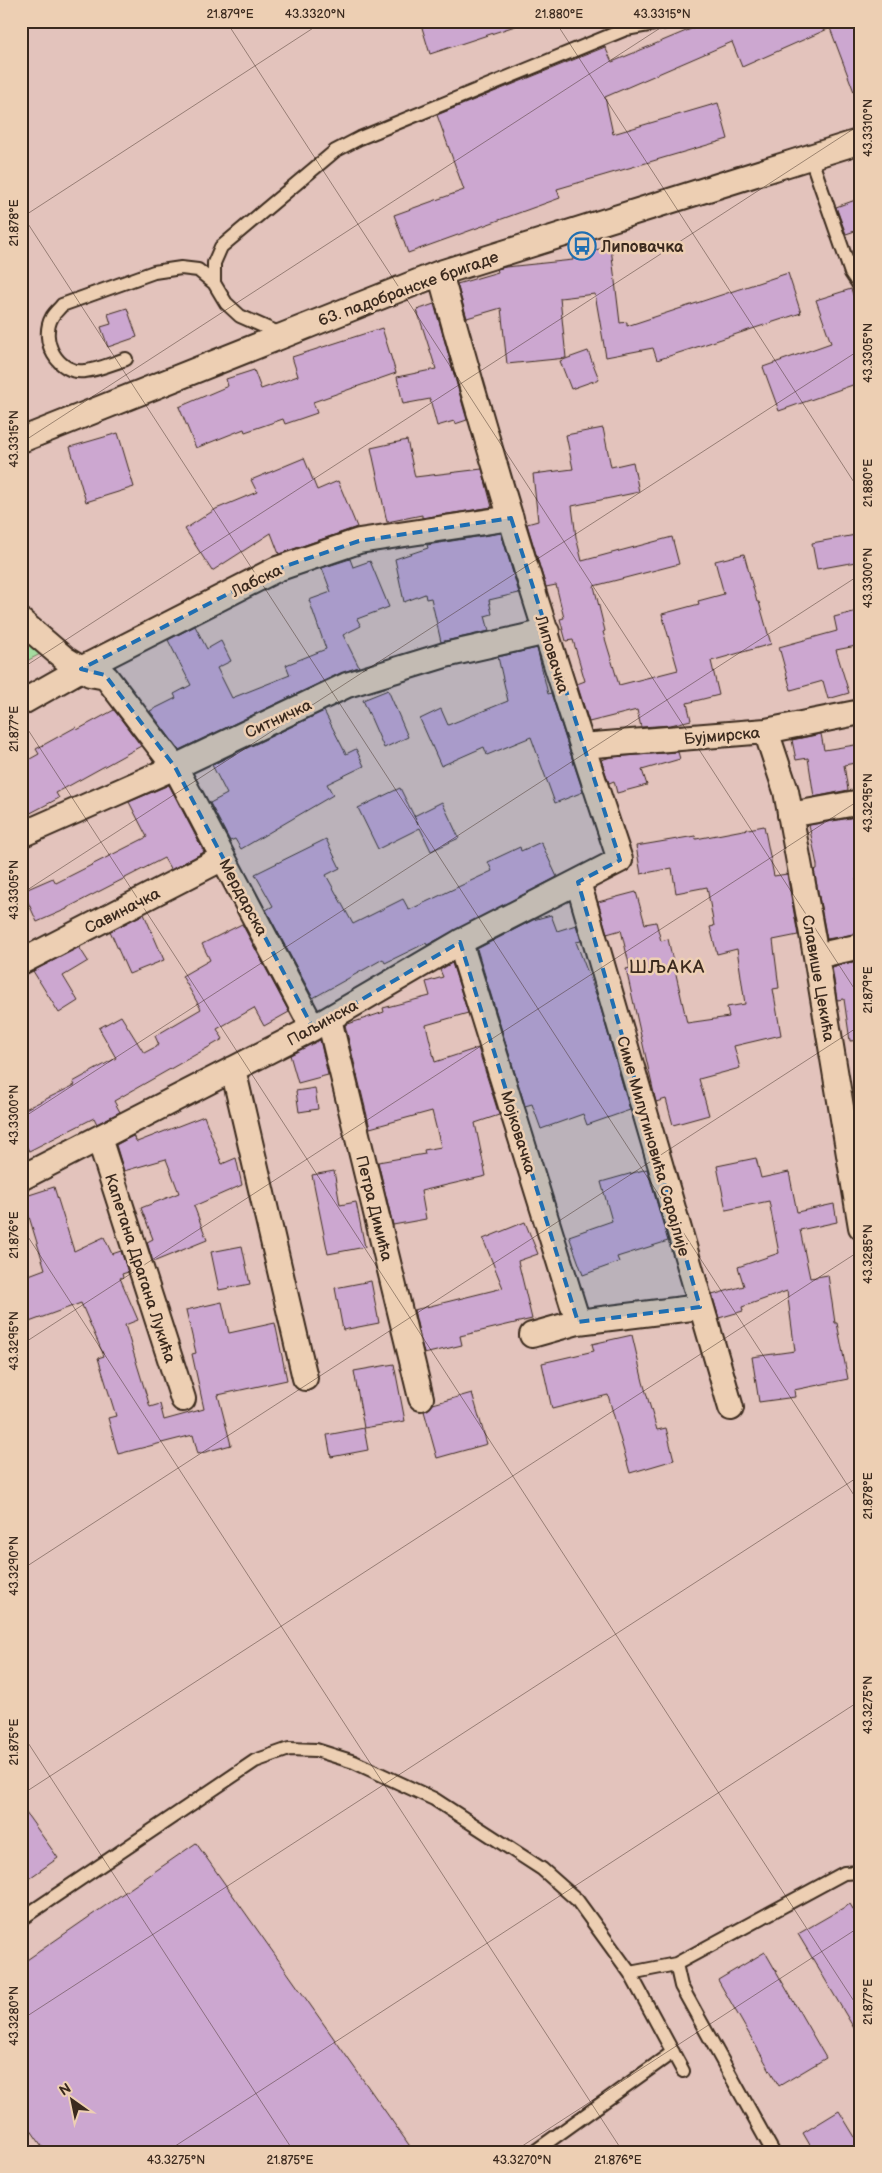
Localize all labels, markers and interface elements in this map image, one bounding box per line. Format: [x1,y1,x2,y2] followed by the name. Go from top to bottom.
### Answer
[206,7,254,22] text: 21.879°E
[285,7,345,22] text: 43.3320°N
[535,7,583,22] text: 21.880°E
[633,7,691,22] text: 43.3315°N
[861,99,876,157] text: 43.3310°N
[7,199,22,247] text: 21.878°E
[567,231,597,261] bus stop icon: Липовачка
[600,238,684,257] place label: Липовачка
[316,248,501,331] street label: 63. падобранске бригаде
[861,323,876,383] text: 43.3305°N
[7,410,22,468] text: 43.3315°N
[861,459,876,507] text: 21.880°E
[861,548,876,608] text: 43.3300°N
[227,561,286,602] street label: Лабска
[530,612,573,696] street label: Липовачка
[242,695,315,743] street label: Ситничка
[7,706,22,752] text: 21.877°E
[683,724,761,749] street label: Бујмирска
[861,773,876,833] text: 43.3295°N
[214,856,271,940] street label: Мердарска
[7,860,22,920] text: 43.3305°N
[82,884,164,938] street label: Савиначка
[797,913,838,1044] street label: Славише Цекића
[629,956,705,979] district label: ШЉАКА
[861,966,876,1014] text: 21.879°E
[284,996,362,1051] street label: Паљинска
[612,1034,693,1259] street label: Симе Милутиновића Сарајлије
[7,1085,22,1145] text: 43.3300°N
[496,1089,539,1177] street label: Мојковачка
[351,1154,396,1264] street label: Петра Димића
[100,1171,179,1366] street label: Капетана Драгана Лукића
[7,1211,22,1259] text: 21.876°E
[861,1224,876,1284] text: 43.3285°N
[7,1311,22,1371] text: 43.3295°N
[861,1472,876,1520] text: 21.878°E
[7,1536,22,1596] text: 43.3290°N
[861,1676,876,1734] text: 43.3275°N
[7,1718,22,1765] text: 21.875°E
[861,1979,876,2025] text: 21.877°E
[7,1986,22,2046] text: 43.3280°N
[48,2076,98,2126] north arrow
[56,2080,74,2100] text: N
[147,2153,205,2168] text: 43.3275°N
[267,2153,314,2168] text: 21.875°E
[492,2153,552,2168] text: 43.3270°N
[594,2153,642,2168] text: 21.876°E

